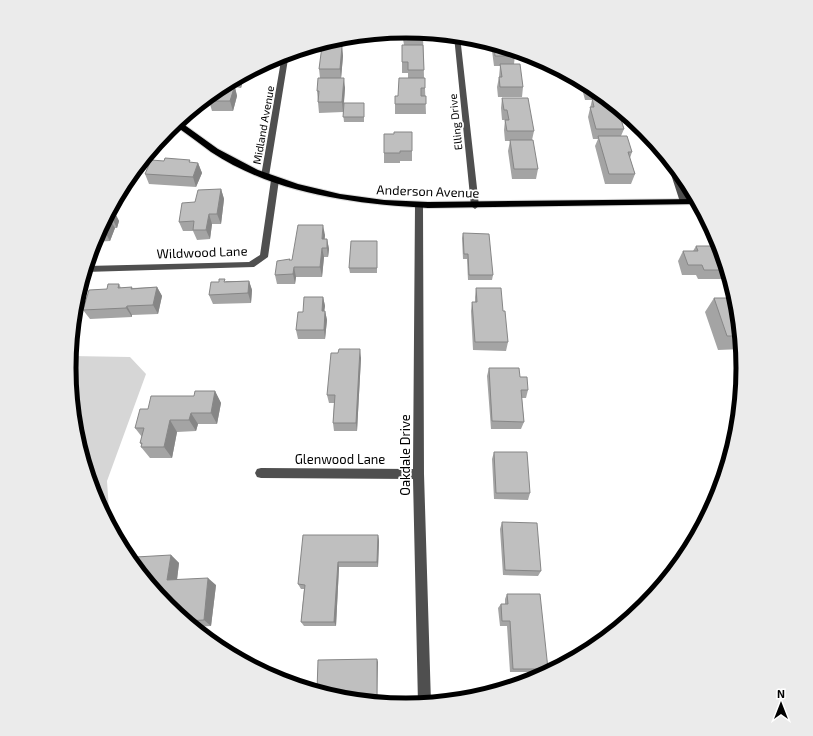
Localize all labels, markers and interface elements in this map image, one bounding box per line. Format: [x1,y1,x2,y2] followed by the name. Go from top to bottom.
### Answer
[250,85,276,165] street label: Midland Avenue
[446,93,464,151] street label: Elling Drive
[376,181,480,201] street label: Anderson Avenue
[156,242,248,262] street label: Wildwood Lane
[397,414,413,496] street label: Oakdale Drive
[295,451,385,467] street label: Glenwood Lane
[761,684,801,724] north arrow
[777,687,785,700] text: N

